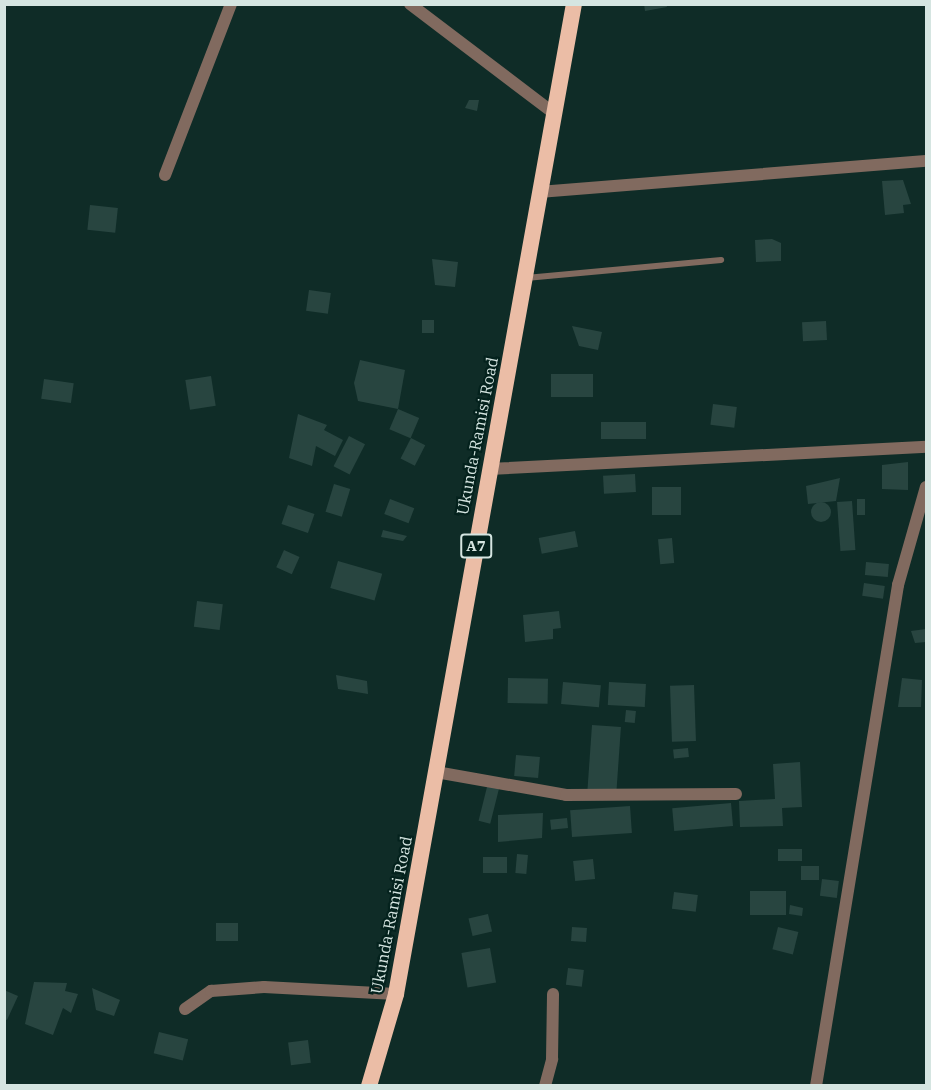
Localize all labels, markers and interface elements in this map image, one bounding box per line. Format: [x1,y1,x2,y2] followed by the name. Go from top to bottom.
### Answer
[452,355,502,517] street label: Ukunda-Ramisi Road
[460,534,492,558] road number: A7
[366,834,416,996] street label: Ukunda-Ramisi Road

